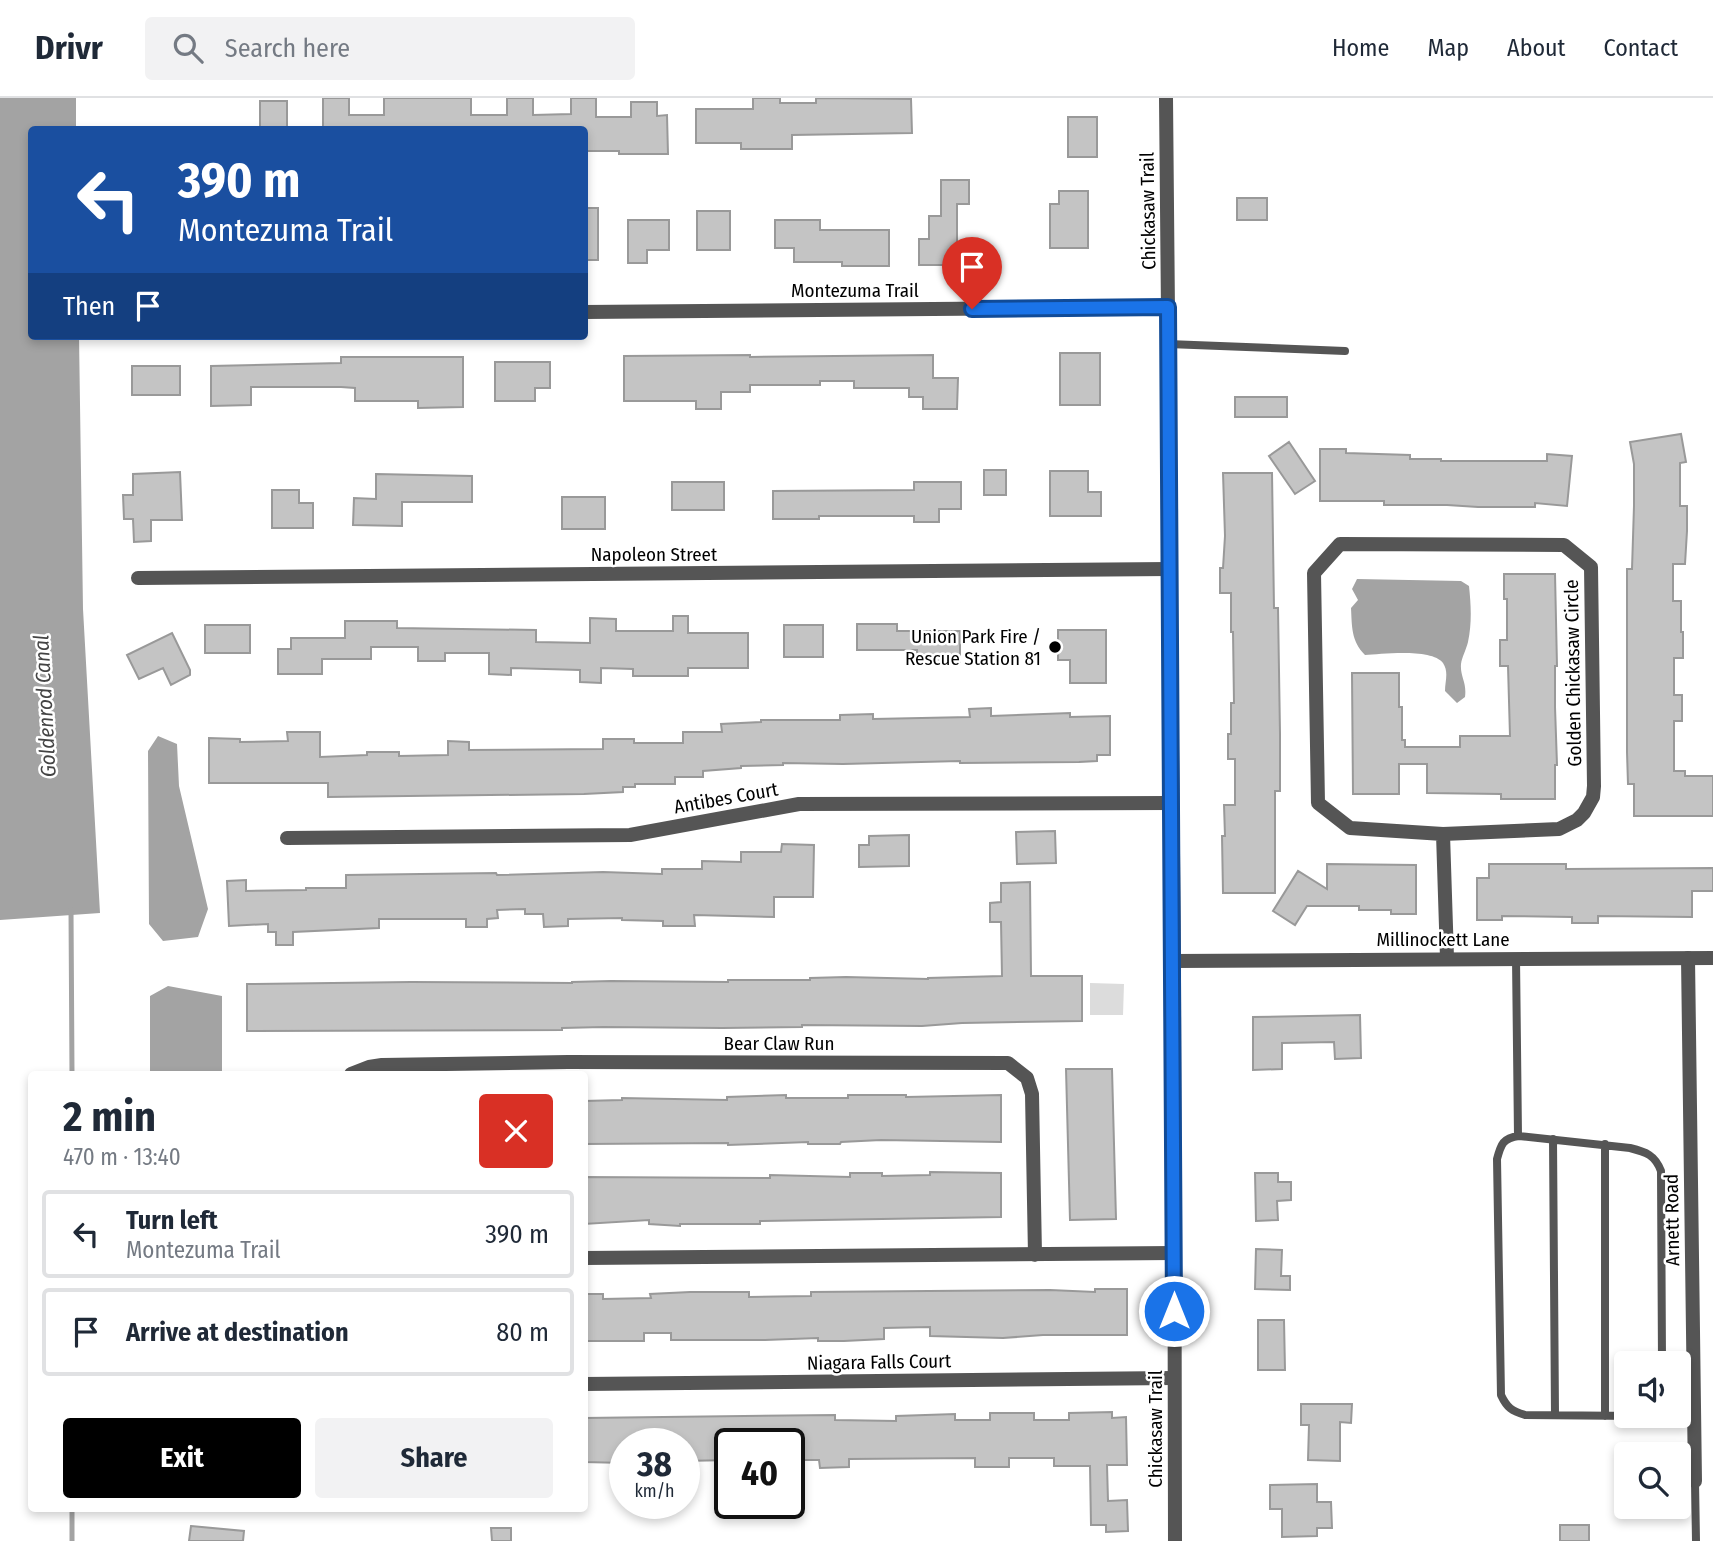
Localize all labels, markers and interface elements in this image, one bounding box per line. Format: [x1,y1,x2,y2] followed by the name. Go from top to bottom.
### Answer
[145,17,635,80] search box
[35,28,103,68] text: Drivr
[169,29,207,67] icon: search
[225,33,350,64] text: Search here
[1332,34,1389,62] text: Home
[1427,34,1469,62] text: Map
[1507,34,1565,62] text: About
[1603,34,1678,62] text: Contact
[178,151,300,210] text: 390 m
[1135,152,1161,270] street label: Chickasaw Trail
[63,154,154,245] icon: left
[178,211,393,249] text: Montezuma Trail
[942,237,1002,309] pin
[953,248,991,286] icon: arrive
[791,279,919,302] street label: Montezuma Trail
[129,287,167,325] icon: arrive
[63,291,115,322] text: Then
[591,543,718,566] street label: Napoleon Street
[1560,579,1586,767] street label: Golden Chickasaw Circle
[905,625,1041,670] place label: Union Park Fire / Rescue Station 81
[28,634,62,778] water label: Goldenrod Canal
[1047,639,1063,655] marker: Union Park Fire / Rescue Station 81
[672,777,781,818] street label: Antibes Court
[1376,928,1510,951] street label: Millinockett Lane
[724,1032,834,1055] street label: Bear Claw Run
[63,1092,156,1142] text: 2 min
[479,1094,553,1168] button: close
[63,1143,181,1171] text: 470 m · 13:40
[1660,1174,1684,1266] street label: Arnett Road
[126,1205,218,1236] text: Turn left
[67,1215,105,1253] icon: left
[485,1219,549,1250] text: 390 m
[126,1236,281,1264] text: Montezuma Trail
[1137,1274,1211,1348] position arrow
[67,1313,105,1351] icon: arrive
[126,1317,349,1348] text: Arrive at destination
[496,1317,549,1348] text: 80 m
[807,1349,952,1375] street label: Niagara Falls Court
[1614,1351,1691,1519] map controls
[1614,1351,1691,1428] button: sound
[1144,1370,1167,1488] street label: Chickasaw Trail
[63,1418,301,1498] button: Exit
[315,1418,553,1498] button: Share
[714,1428,805,1519] speed limit sign: 40
[1614,1442,1691,1519] button: search
[637,1443,672,1485] text: 38
[634,1480,675,1502] text: km/h

